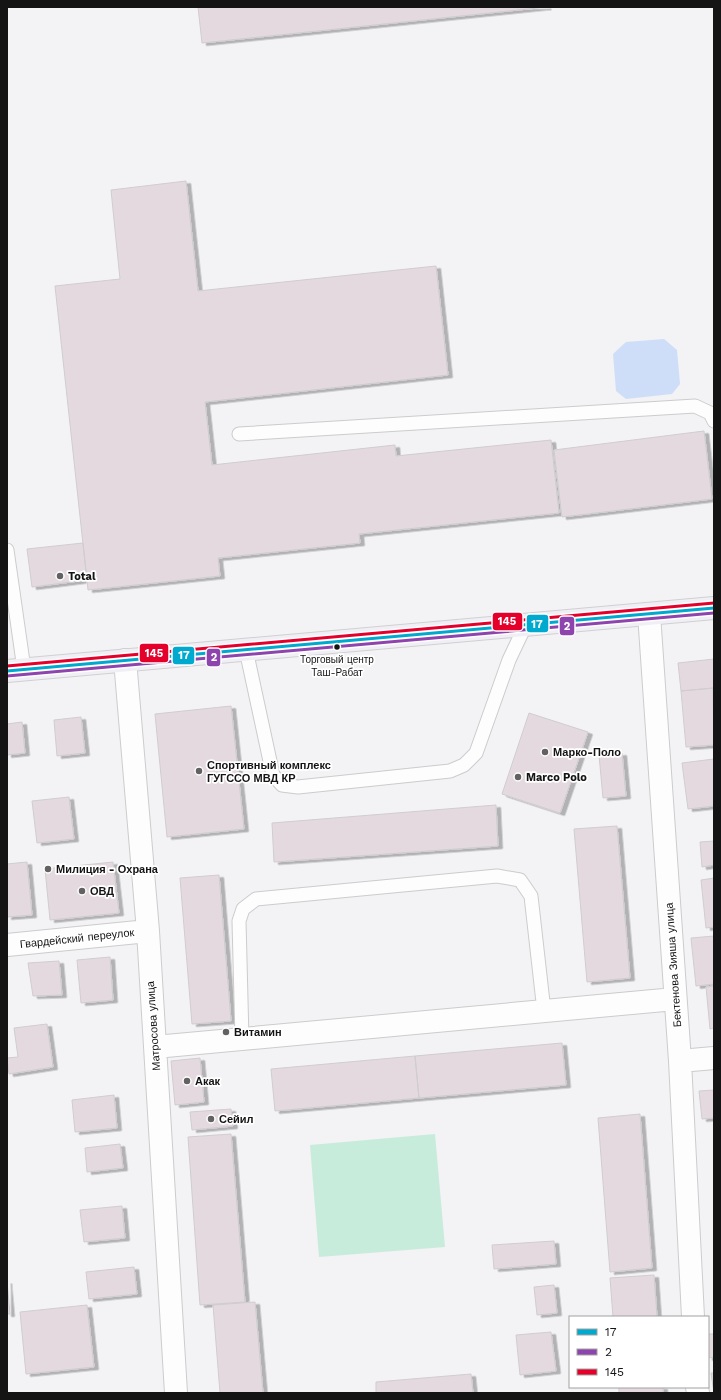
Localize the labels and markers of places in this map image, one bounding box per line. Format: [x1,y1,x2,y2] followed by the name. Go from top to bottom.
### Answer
[68,570,96,583] place label: Total
[55,571,65,581] marker: Total
[332,642,342,652] marker: Торговый центр Таш-Рабат
[300,654,374,678] place label: Торговый центр Таш-Рабат
[553,746,621,759] place label: Марко-Поло
[540,747,550,757] marker: Марко-Поло
[207,759,331,785] place label: Спортивный комплекс ГУГССО МВД КР
[194,766,204,776] marker: Спортивный комплекс ГУГССО МВД КР
[526,771,587,784] place label: Marco Polo
[513,772,523,782] marker: Marco Polo
[56,863,159,876] place label: Милиция - Охрана
[43,864,53,874] marker: Милиция - Охрана
[90,885,114,898] place label: ОВД
[77,886,87,896] marker: ОВД
[234,1026,282,1039] place label: Витамин
[221,1027,231,1037] marker: Витамин
[195,1075,221,1088] place label: Акак
[182,1076,192,1086] marker: Акак
[219,1113,254,1126] place label: Сейил
[206,1114,216,1124] marker: Сейил

